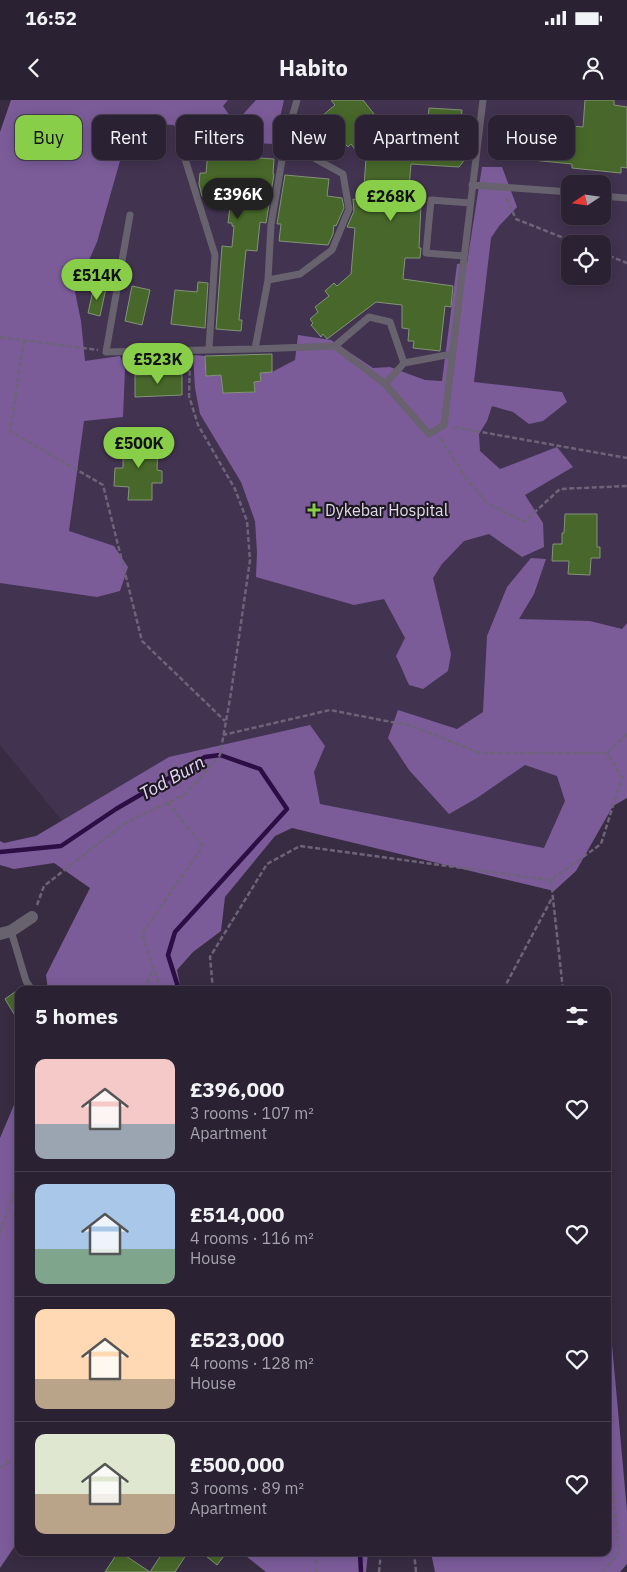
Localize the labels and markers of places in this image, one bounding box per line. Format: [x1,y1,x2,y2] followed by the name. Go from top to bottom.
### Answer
[203,178,273,220] pin: £396K
[356,180,426,222] pin: £268K
[62,258,132,301] pin: £514K
[123,342,193,385] pin: £523K
[104,426,174,469] pin: £500K
[325,500,448,520] place label: Dykebar Hospital
[307,503,321,517] marker: Dykebar Hospital

